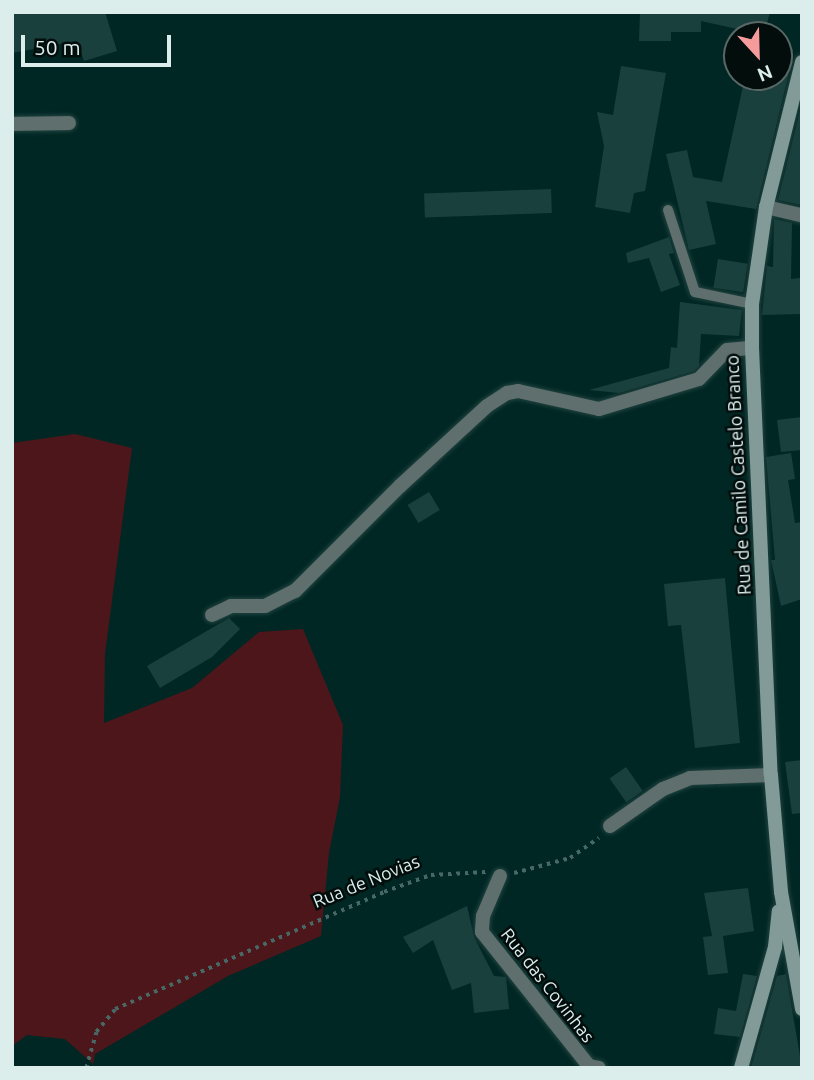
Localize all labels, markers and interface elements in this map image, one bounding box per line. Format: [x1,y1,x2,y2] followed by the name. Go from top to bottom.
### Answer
[24,21,175,65] scale bar
[723,21,793,91] north arrow
[34,35,81,59] text: 50 m
[754,61,776,86] text: N
[721,355,755,595] street label: Rua de Camilo Castelo Branco
[310,850,422,912] street label: Rua de Novias
[497,924,599,1046] street label: Rua das Covinhas

